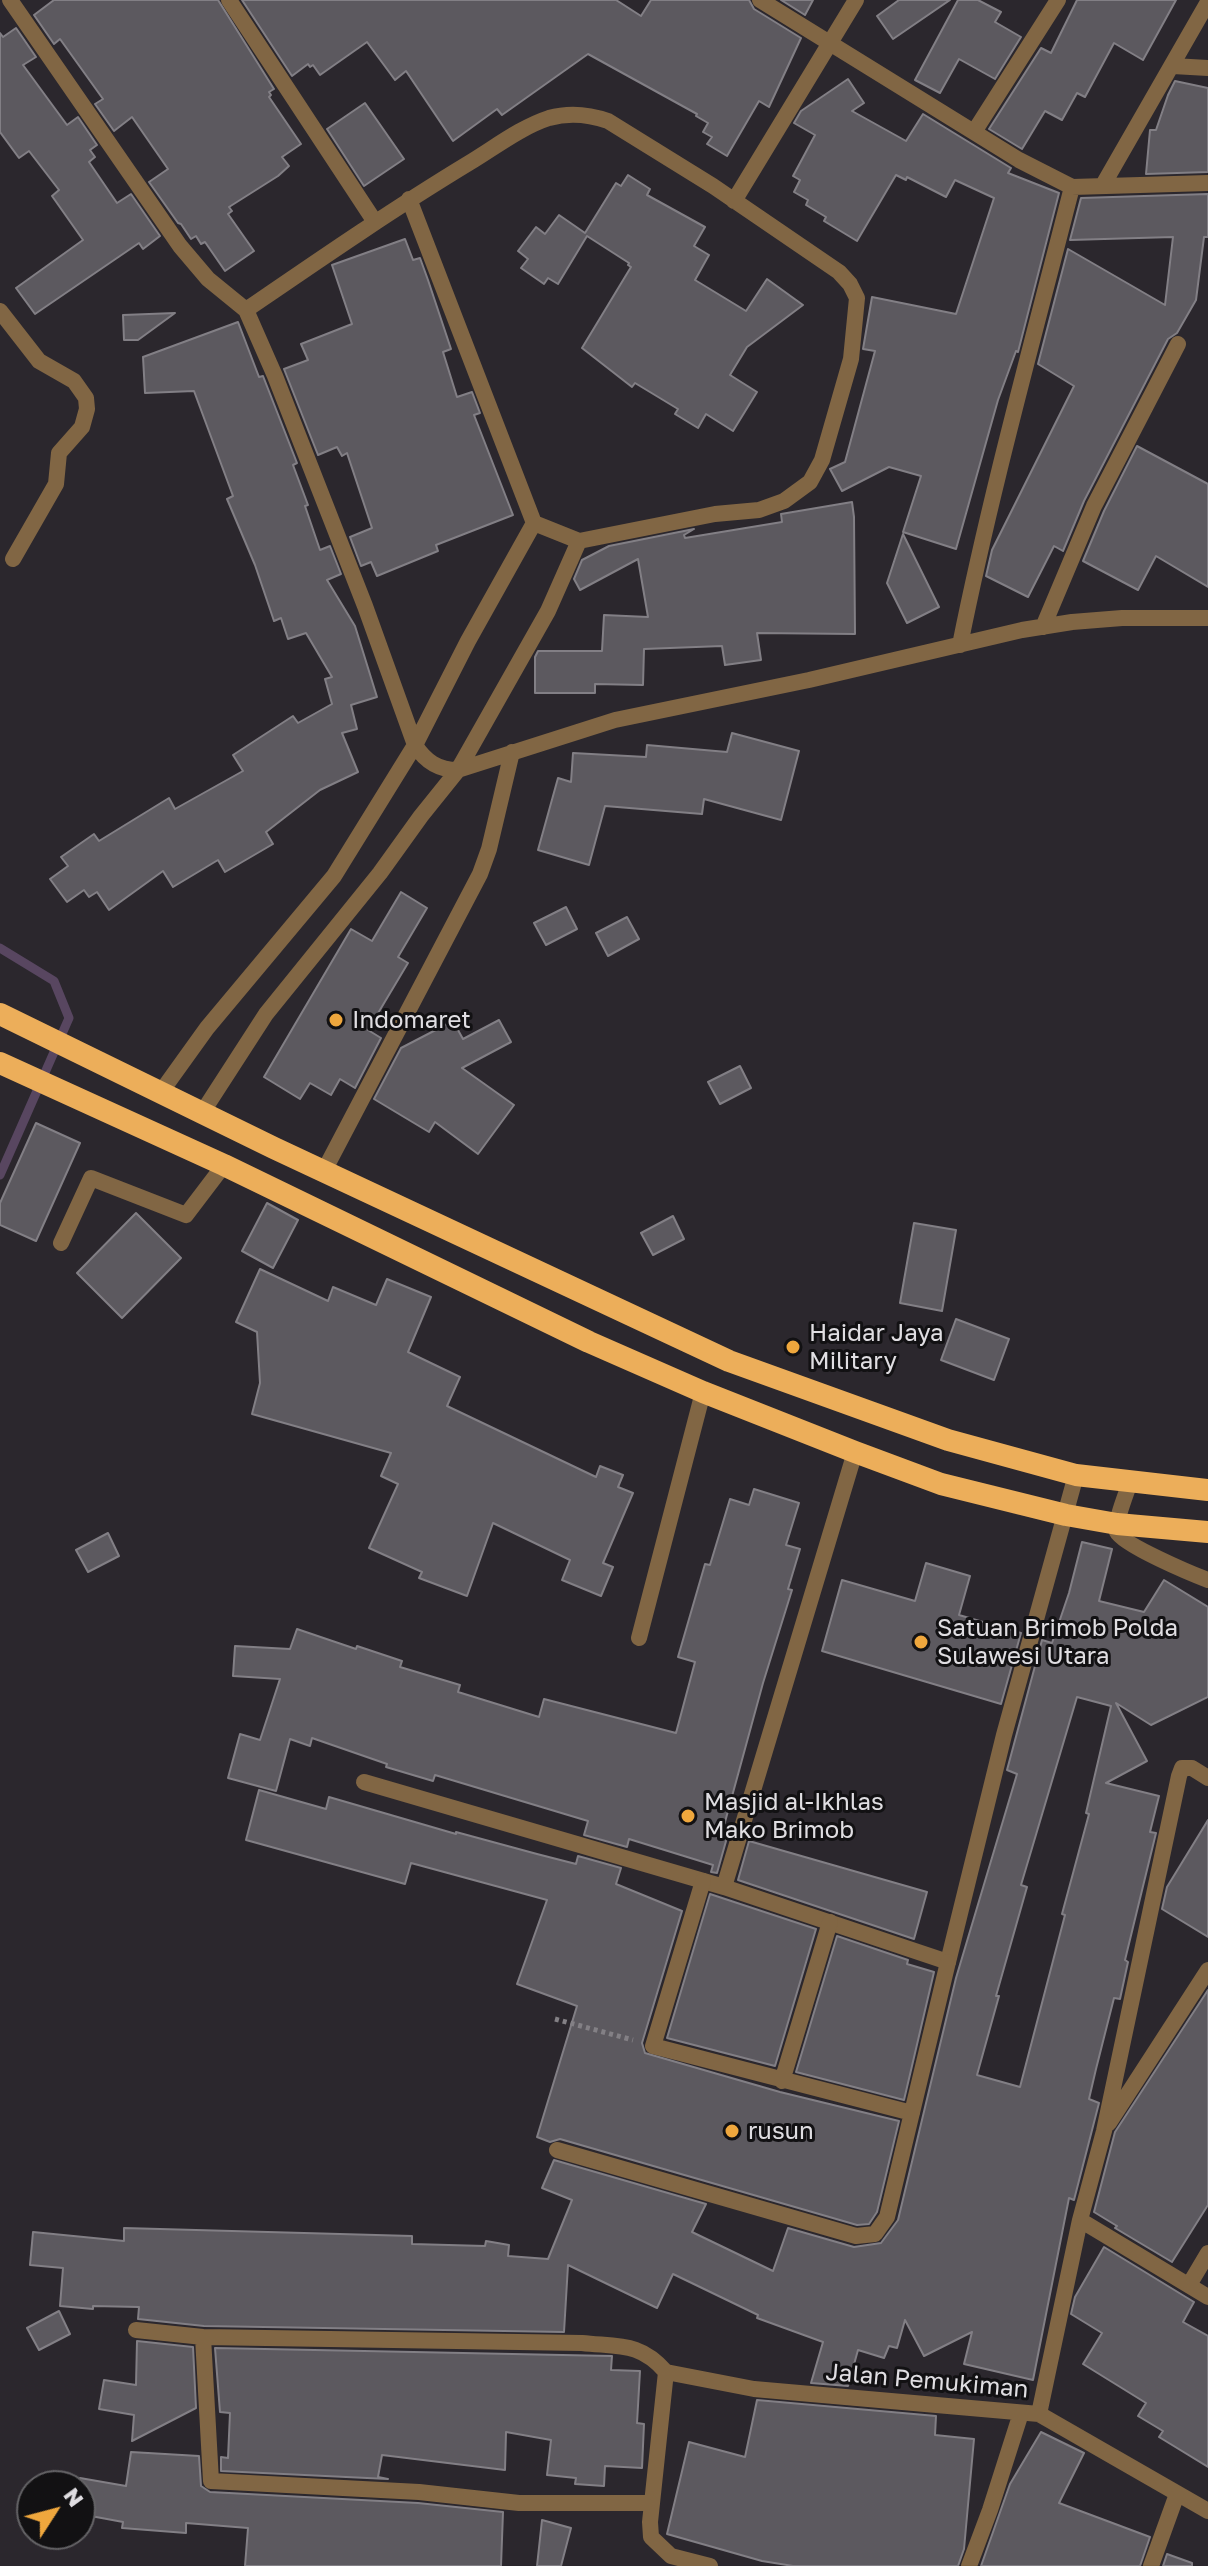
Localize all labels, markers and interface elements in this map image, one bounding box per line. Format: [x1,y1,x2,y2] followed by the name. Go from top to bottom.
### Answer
[352,1006,471,1034] place label: Indomaret
[327,1011,345,1029] marker: Indomaret
[809,1319,944,1375] place label: Haidar Jaya Military
[784,1338,802,1356] marker: Haidar Jaya Military
[937,1614,1178,1670] place label: Satuan Brimob Polda Sulawesi Utara
[912,1633,930,1651] marker: Satuan Brimob Polda Sulawesi Utara
[704,1788,884,1844] place label: Masjid al-Ikhlas Mako Brimob
[679,1807,697,1825] marker: Masjid al-Ikhlas Mako Brimob
[748,2117,814,2145] place label: rusun
[723,2122,741,2140] marker: rusun
[824,2358,1030,2404] street label: Jalan Pemukiman
[16,2470,96,2550] north arrow
[58,2482,90,2511] text: N

